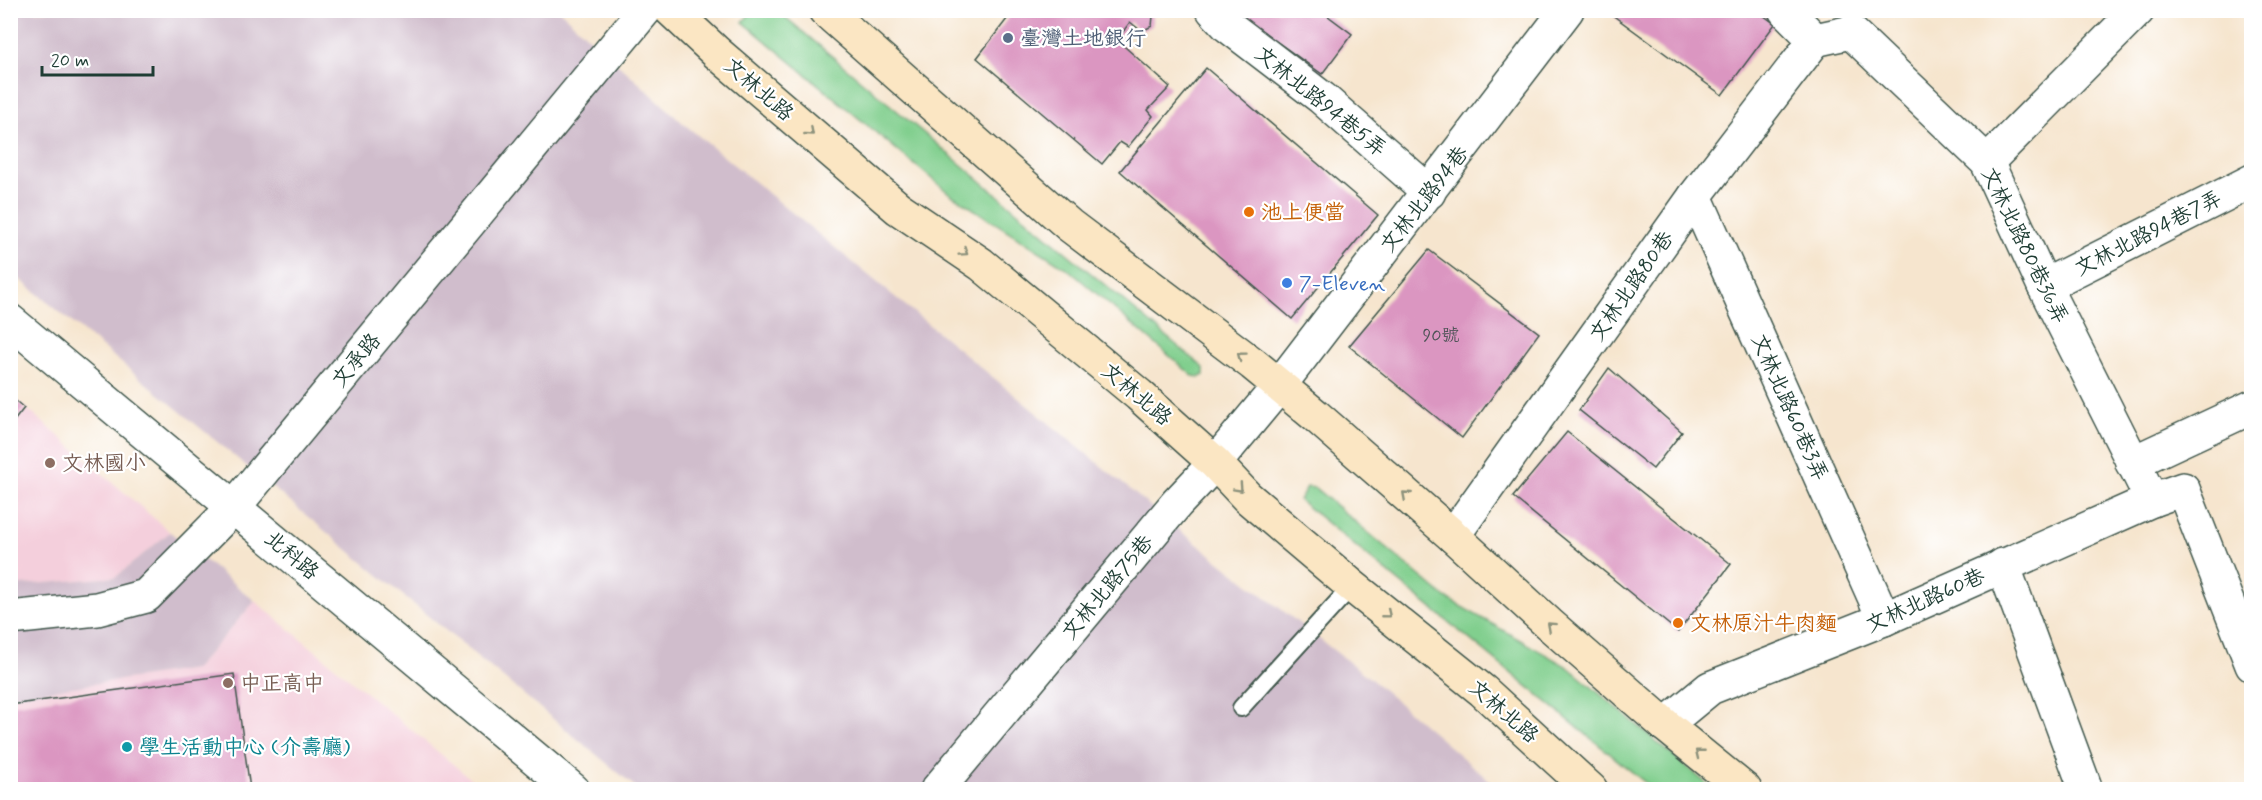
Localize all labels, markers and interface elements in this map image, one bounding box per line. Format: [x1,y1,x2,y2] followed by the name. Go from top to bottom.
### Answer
[1020,25,1146,53] place label: 臺灣土地銀行
[1001,31,1015,45] marker: 臺灣土地銀行
[42,39,153,77] scale bar
[1249,40,1392,164] street label: 文林北路94巷5弄
[51,49,89,73] text: 20 m
[717,52,799,128] street label: 文林北路
[803,125,814,136] one-way arrow
[1374,141,1475,259] street label: 文林北路94巷
[1974,162,2074,328] street label: 文林北路80巷36弄
[2070,185,2227,283] street label: 文林北路94巷7弄
[1261,199,1345,227] place label: 池上便當
[1242,205,1256,219] marker: 池上便當
[1583,226,1680,347] street label: 文林北路80巷
[957,245,968,256] one-way arrow
[1299,270,1386,298] place label: 7-Eleven
[1280,276,1294,290] marker: 7-Eleven
[1422,324,1460,348] house number: 90號
[326,328,388,394] street label: 文承路
[1744,329,1834,485] street label: 文林北路60巷3弄
[1237,352,1248,363] one-way arrow
[1095,357,1178,432] street label: 文林北路
[62,450,146,478] place label: 文林國小
[43,456,57,470] marker: 文林國小
[1232,481,1243,491] one-way arrow
[1402,491,1413,502] one-way arrow
[258,525,324,587] street label: 北科路
[1056,529,1160,646] street label: 文林北路75巷
[1861,562,1989,640] street label: 文林北路60巷
[1380,607,1391,618] one-way arrow
[1690,610,1837,638] place label: 文林原汁牛肉麵
[1671,616,1685,630] marker: 文林原汁牛肉麵
[1547,622,1558,633] one-way arrow
[240,670,324,698] place label: 中正高中
[1462,674,1544,750] street label: 文林北路
[221,676,235,690] marker: 中正高中
[139,734,351,762] place label: 學生活動中心 (介壽廳)
[120,740,134,754] marker: 學生活動中心 (介壽廳)
[1695,749,1706,760] one-way arrow

